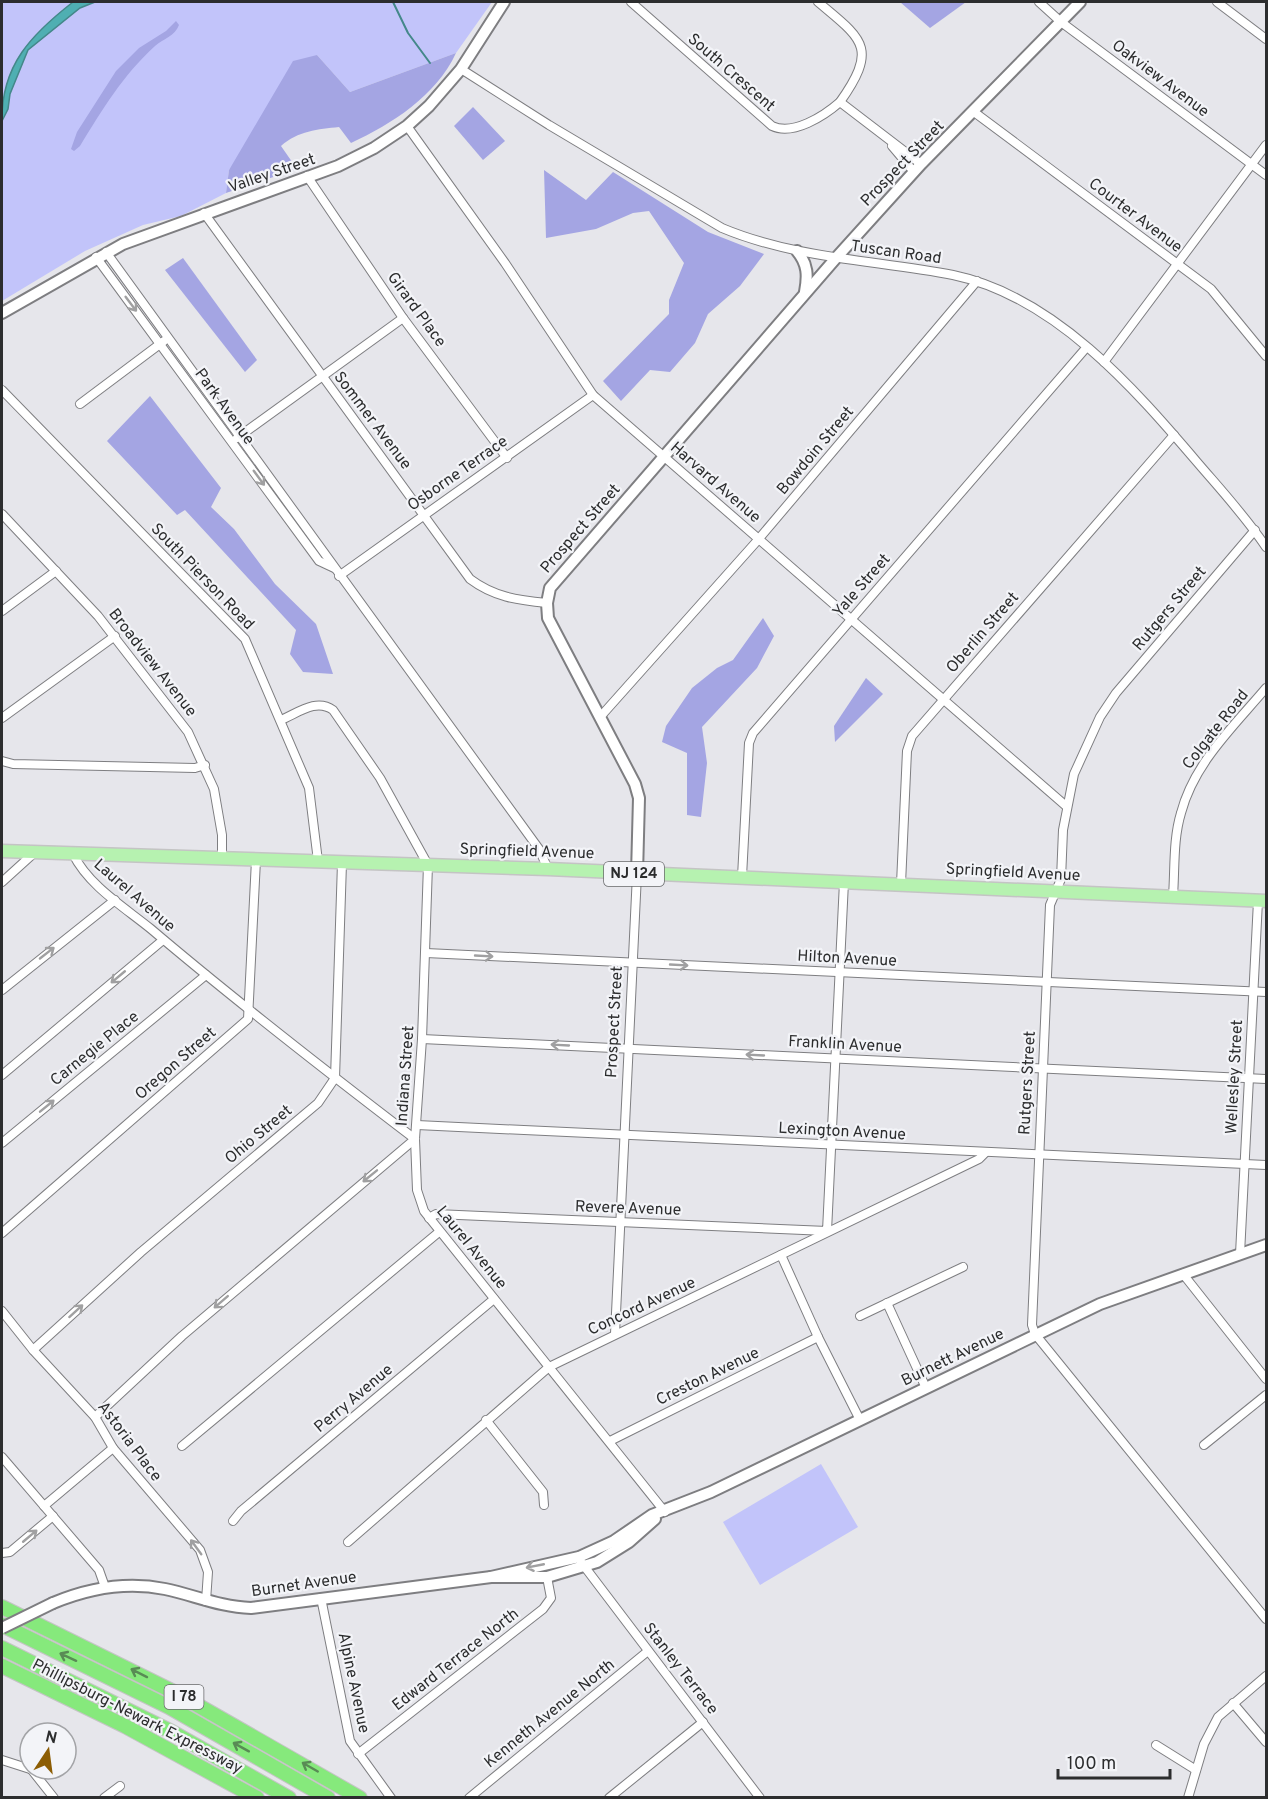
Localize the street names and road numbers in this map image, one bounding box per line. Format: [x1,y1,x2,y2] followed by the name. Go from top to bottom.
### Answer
[683,30,779,116] street label: South Crescent
[1107,36,1213,122] street label: Oakview Avenue
[857,117,949,211] street label: Prospect Street
[226,150,318,198] street label: Valley Street
[1084,174,1186,258] street label: Courter Avenue
[849,237,943,269] street label: Tuscan Road
[382,269,450,351] street label: Girard Place
[190,365,258,449] street label: Park Avenue
[329,368,415,474] street label: Sommer Avenue
[773,403,859,499] street label: Bowdoin Street
[404,432,512,516] street label: Osborne Terrace
[666,438,764,528] street label: Harvard Avenue
[537,480,625,578] street label: Prospect Street
[146,519,258,635] street label: South Pierson Road
[829,550,895,622] street label: Yale Street
[1129,563,1211,655] street label: Rutgers Street
[942,588,1024,678] street label: Oberlin Street
[104,605,200,721] street label: Broadview Avenue
[1179,686,1253,774] street label: Colgate Road
[459,840,595,864] street label: Springfield Avenue
[89,855,179,937] street label: Laurel Avenue
[945,859,1081,887] street label: Springfield Avenue
[604,862,664,886] road number: NJ 124
[797,946,897,972] street label: Hilton Avenue
[602,966,628,1078] street label: Prospect Street
[47,1007,143,1091] street label: Carnegie Place
[1222,1019,1248,1135] street label: Wellesley Street
[131,1023,221,1105] street label: Oregon Street
[393,1025,419,1127] street label: Indiana Street
[1015,1030,1041,1136] street label: Rutgers Street
[788,1032,902,1058] street label: Franklin Avenue
[221,1101,297,1169] street label: Ohio Street
[778,1119,906,1145] street label: Lexington Avenue
[574,1197,682,1221] street label: Revere Avenue
[431,1202,511,1294] street label: Laurel Avenue
[585,1273,699,1341] street label: Concord Avenue
[898,1324,1008,1392] street label: Burnett Avenue
[653,1343,763,1411] street label: Creston Avenue
[311,1360,397,1438] street label: Perry Avenue
[92,1398,166,1486] street label: Astoria Place
[250,1568,358,1602] street label: Burnet Avenue
[389,1604,523,1716] street label: Edward Terrace North
[638,1619,722,1719] street label: Stanley Terrace
[333,1631,373,1735] street label: Alpine Avenue
[29,1655,245,1779] street label: Phillipsburg-Newark Expressway
[481,1655,619,1773] street label: Kenneth Avenue North
[164,1685,204,1709] road number: I 78

